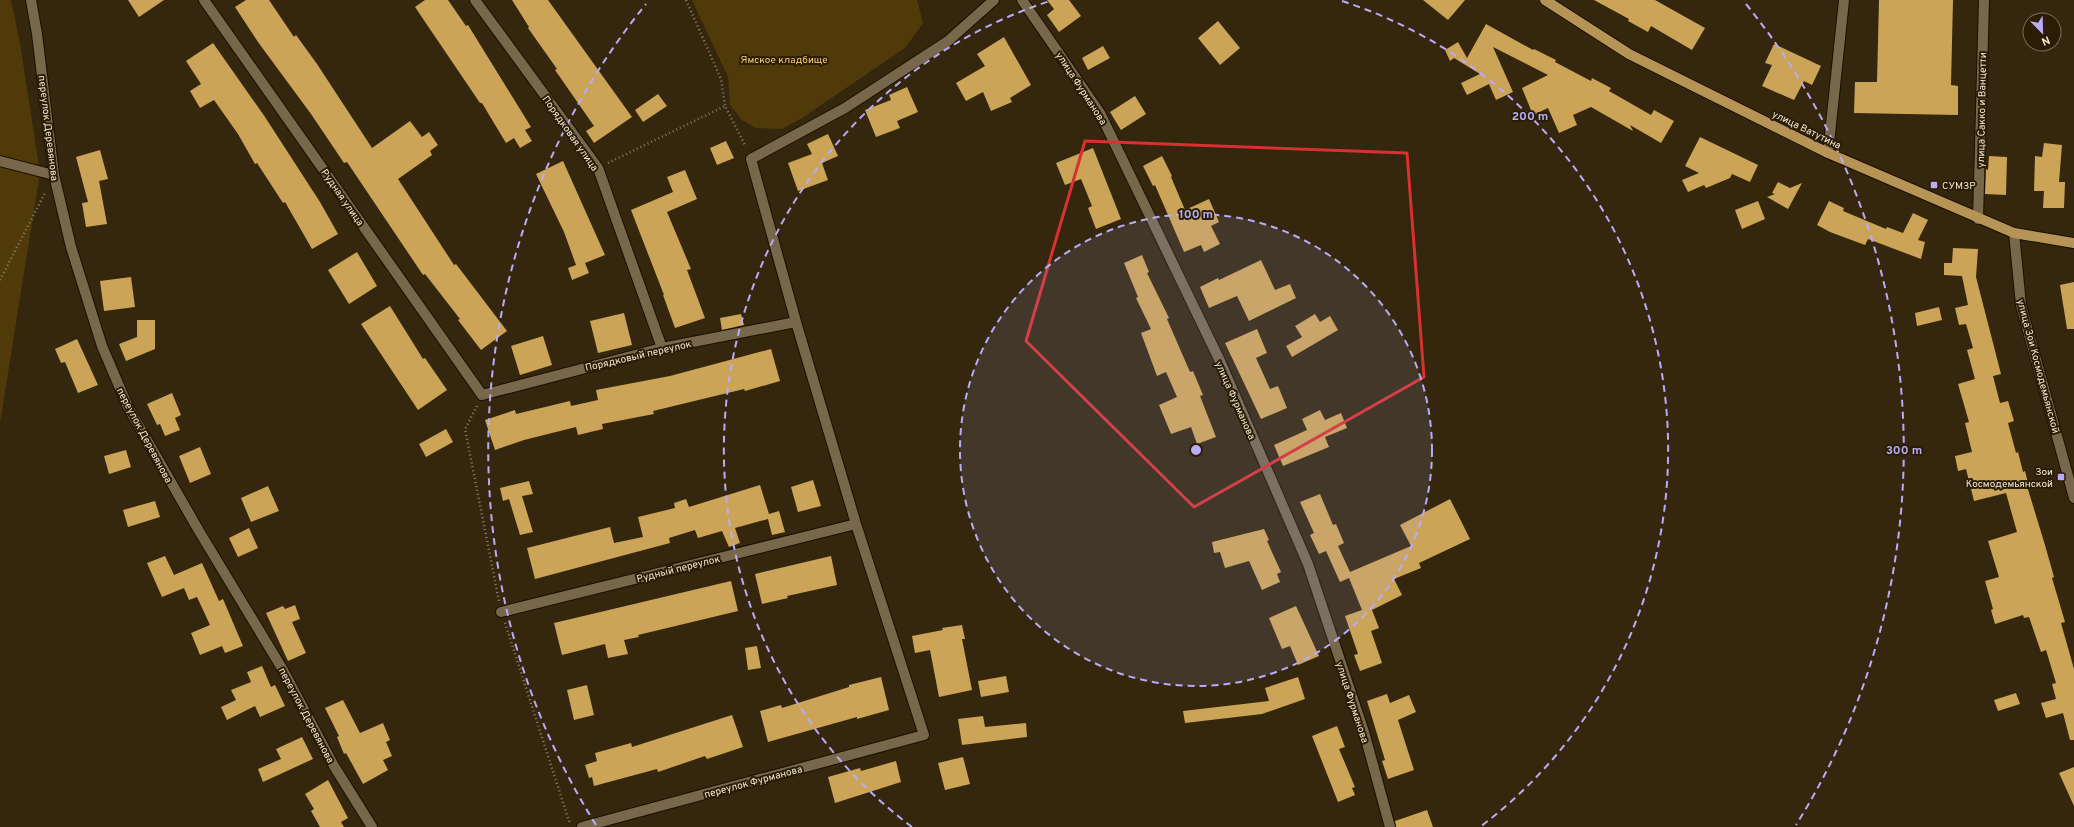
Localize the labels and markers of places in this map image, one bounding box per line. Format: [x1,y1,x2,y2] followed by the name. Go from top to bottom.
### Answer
[1929,180,1939,190] marker: СУМЗР
[1942,180,1976,193] place label: СУМЗР
[1189,443,1203,457] centre of rings
[1966,466,2053,491] place label: Зои Космодемьянской
[2056,472,2066,482] marker: Зои Космодемьянской

